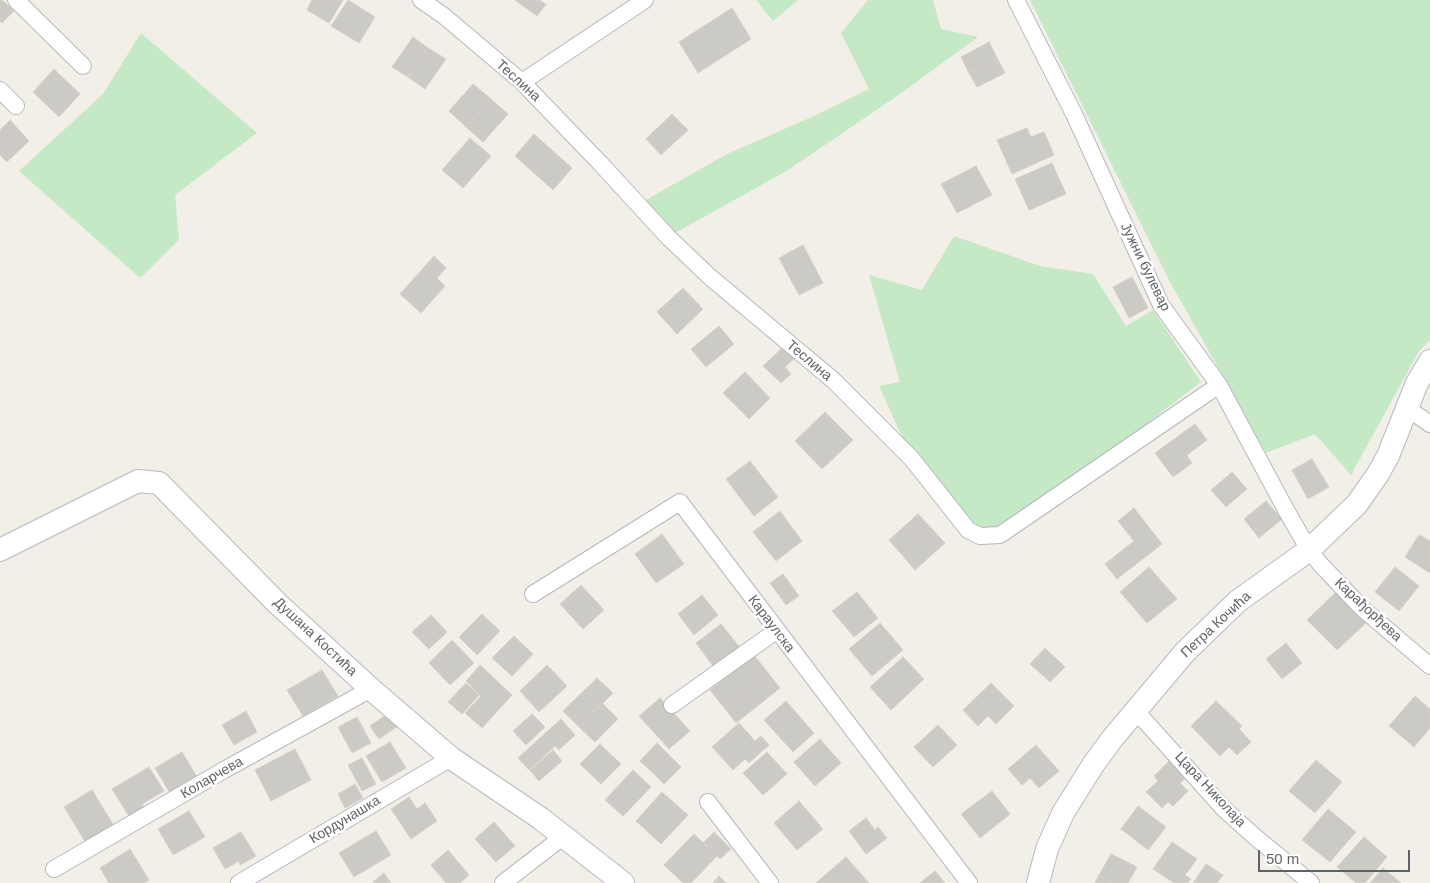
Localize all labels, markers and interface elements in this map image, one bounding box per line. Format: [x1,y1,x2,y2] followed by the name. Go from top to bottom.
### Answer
[492,57,544,105] street label: Теслина
[1116,220,1174,314] street label: Јужни булевар
[783,337,835,385] street label: Теслина
[1331,575,1405,645] street label: Карађорђева
[1178,588,1254,662] street label: Петра Кочића
[744,592,798,656] street label: Караулска
[270,594,360,680] street label: Душана Костића
[1171,749,1249,831] street label: Цара Николаја
[178,753,246,803] street label: Коларчева
[307,792,383,848] street label: Кордунашка
[1260,840,1412,872] scale bar
[1266,850,1299,867] text: 50 m

